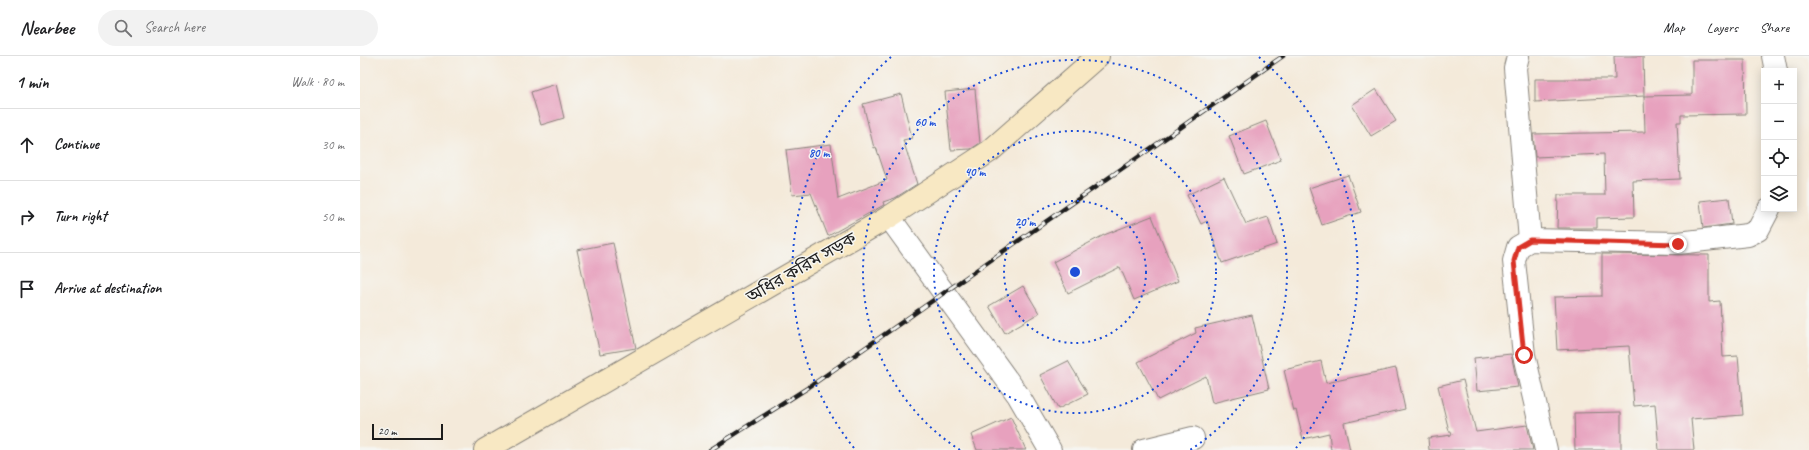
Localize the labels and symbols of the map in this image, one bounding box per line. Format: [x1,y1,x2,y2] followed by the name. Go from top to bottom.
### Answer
[915,114,937,130] text: 60 m
[809,145,830,161] text: 80 m
[965,164,986,180] text: 40 m
[1015,214,1036,230] text: 20 m
[742,227,860,308] street label: অধির করিম সড়ক
[1669,235,1687,253] route end
[1068,265,1082,279] centre of rings
[1515,346,1533,364] route start
[372,422,443,441] scale bar

